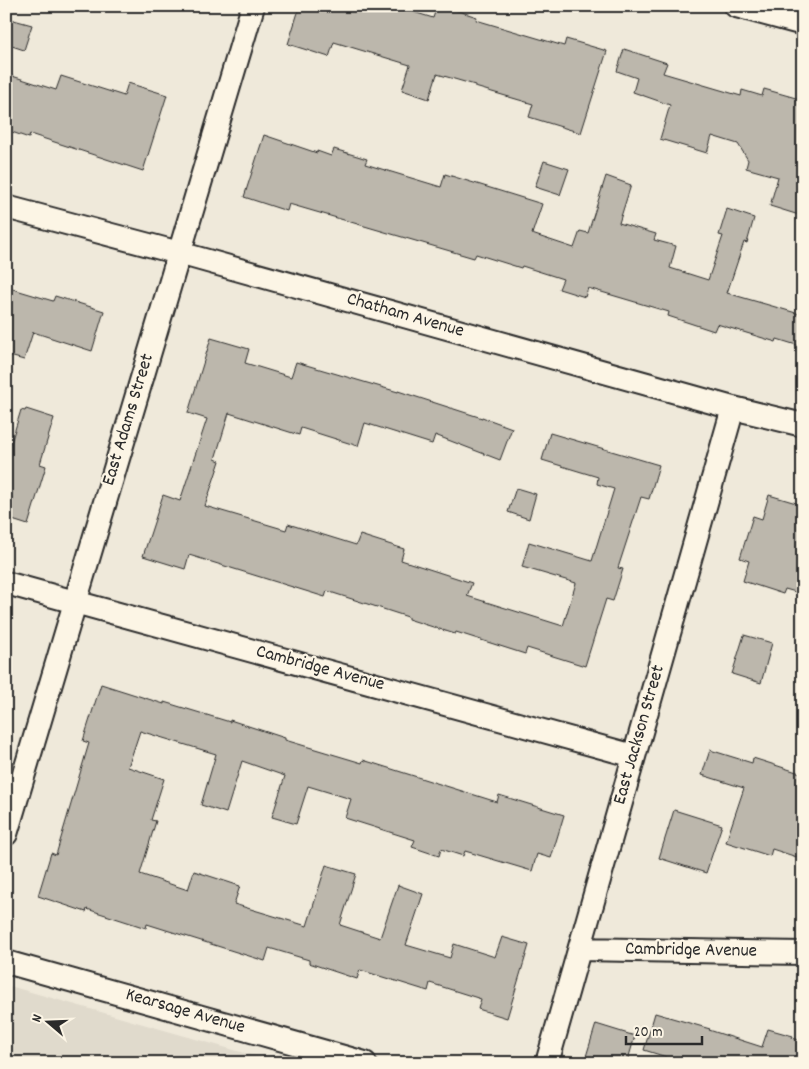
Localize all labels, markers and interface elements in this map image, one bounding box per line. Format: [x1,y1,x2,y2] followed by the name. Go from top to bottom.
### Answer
[343,286,467,346] street label: Chatham Avenue
[96,351,162,489] street label: East Adams Street
[253,639,387,699] street label: Cambridge Avenue
[607,662,673,808] street label: East Jackson Street
[625,936,757,966] street label: Cambridge Avenue
[122,982,248,1042] street label: Kearsage Avenue
[22,996,72,1046] north arrow
[27,1012,48,1025] text: N
[626,1014,703,1046] scale bar
[634,1022,662,1044] text: 20 m

